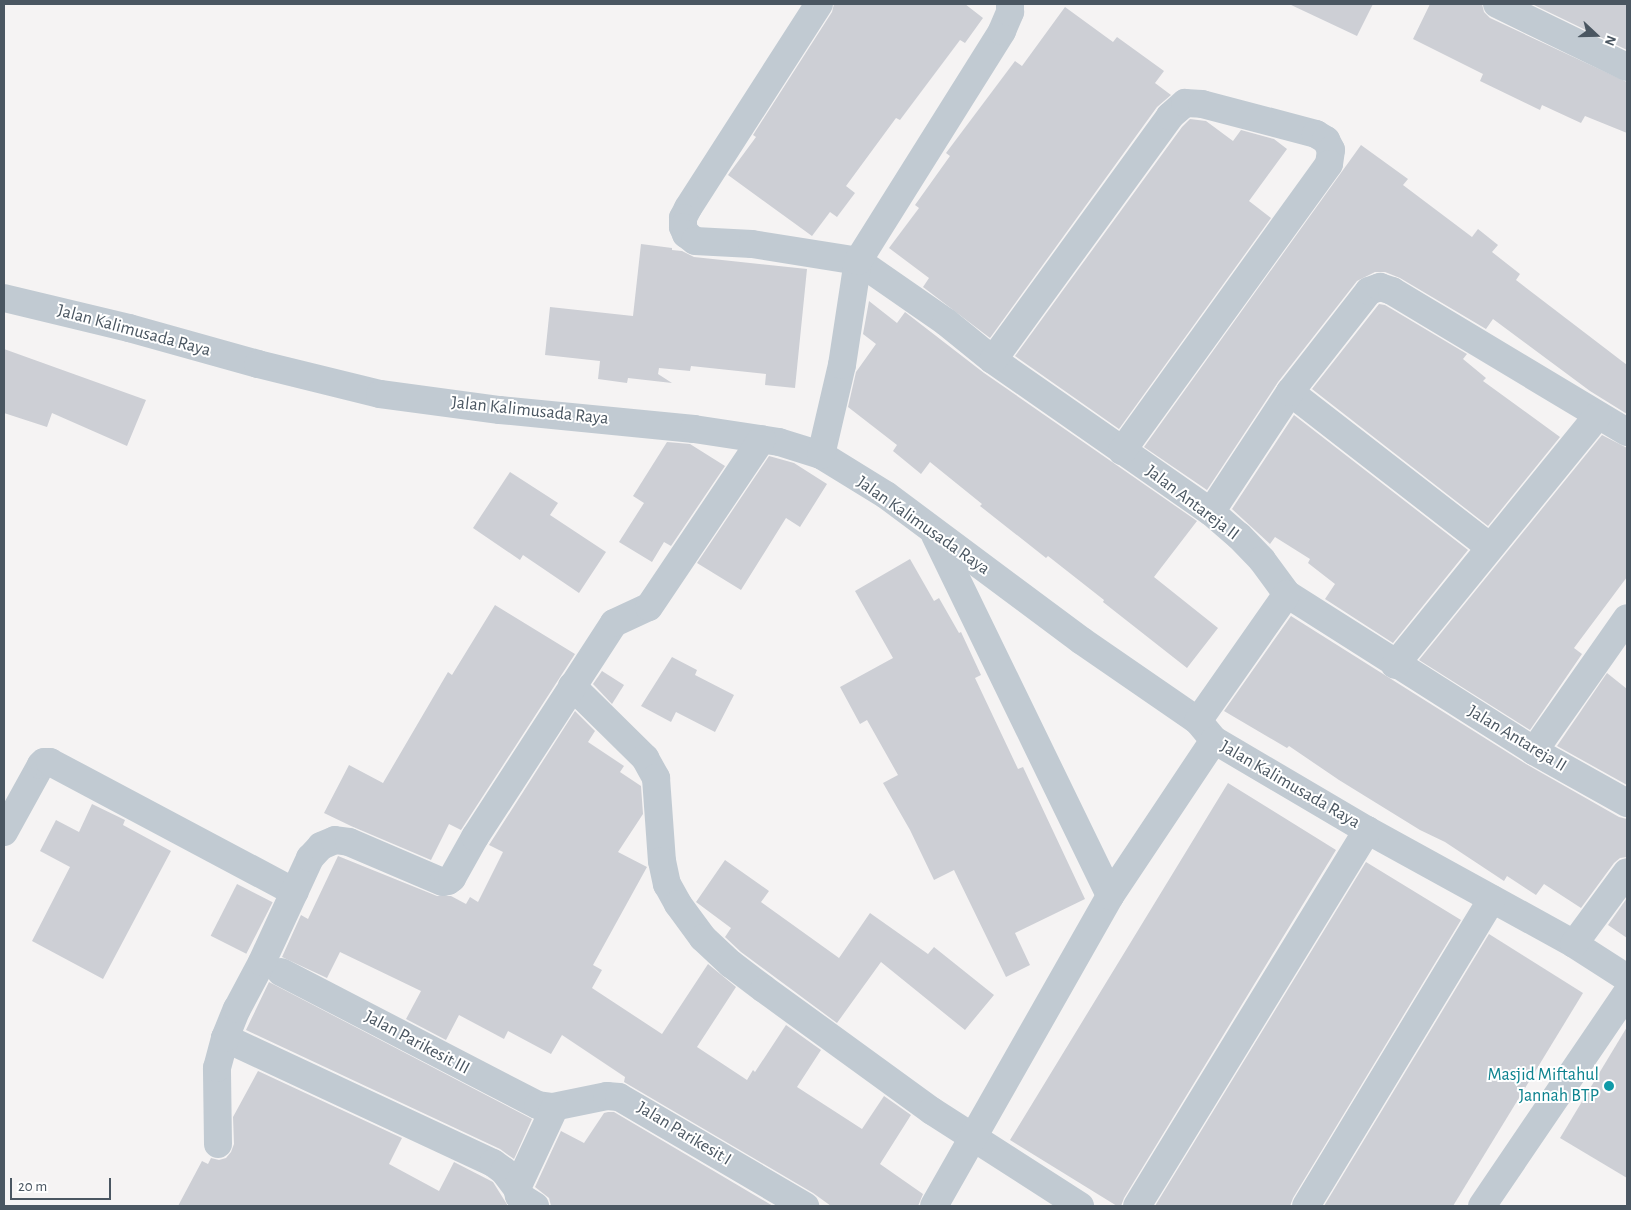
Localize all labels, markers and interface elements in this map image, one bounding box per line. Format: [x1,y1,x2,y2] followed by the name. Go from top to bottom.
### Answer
[1571,10,1621,60] north arrow
[1602,33,1618,47] text: N
[55,300,213,362] street label: Jalan Kalimusada Raya
[450,392,610,430] street label: Jalan Kalimusada Raya
[1141,461,1243,545] street label: Jalan Antareja II
[852,472,994,580] street label: Jalan Kalimusada Raya
[1464,701,1570,777] street label: Jalan Antareja II
[1216,736,1364,834] street label: Jalan Kalimusada Raya
[361,1006,473,1080] street label: Jalan Parikesit III
[1487,1065,1599,1108] place label: Masjid Miftahul Jannah BTP
[1603,1080,1615,1092] marker: Masjid Miftahul Jannah BTP
[633,1097,735,1171] street label: Jalan Parikesit I
[12,1168,114,1200] scale bar
[18,1179,47,1194] text: 20 m

